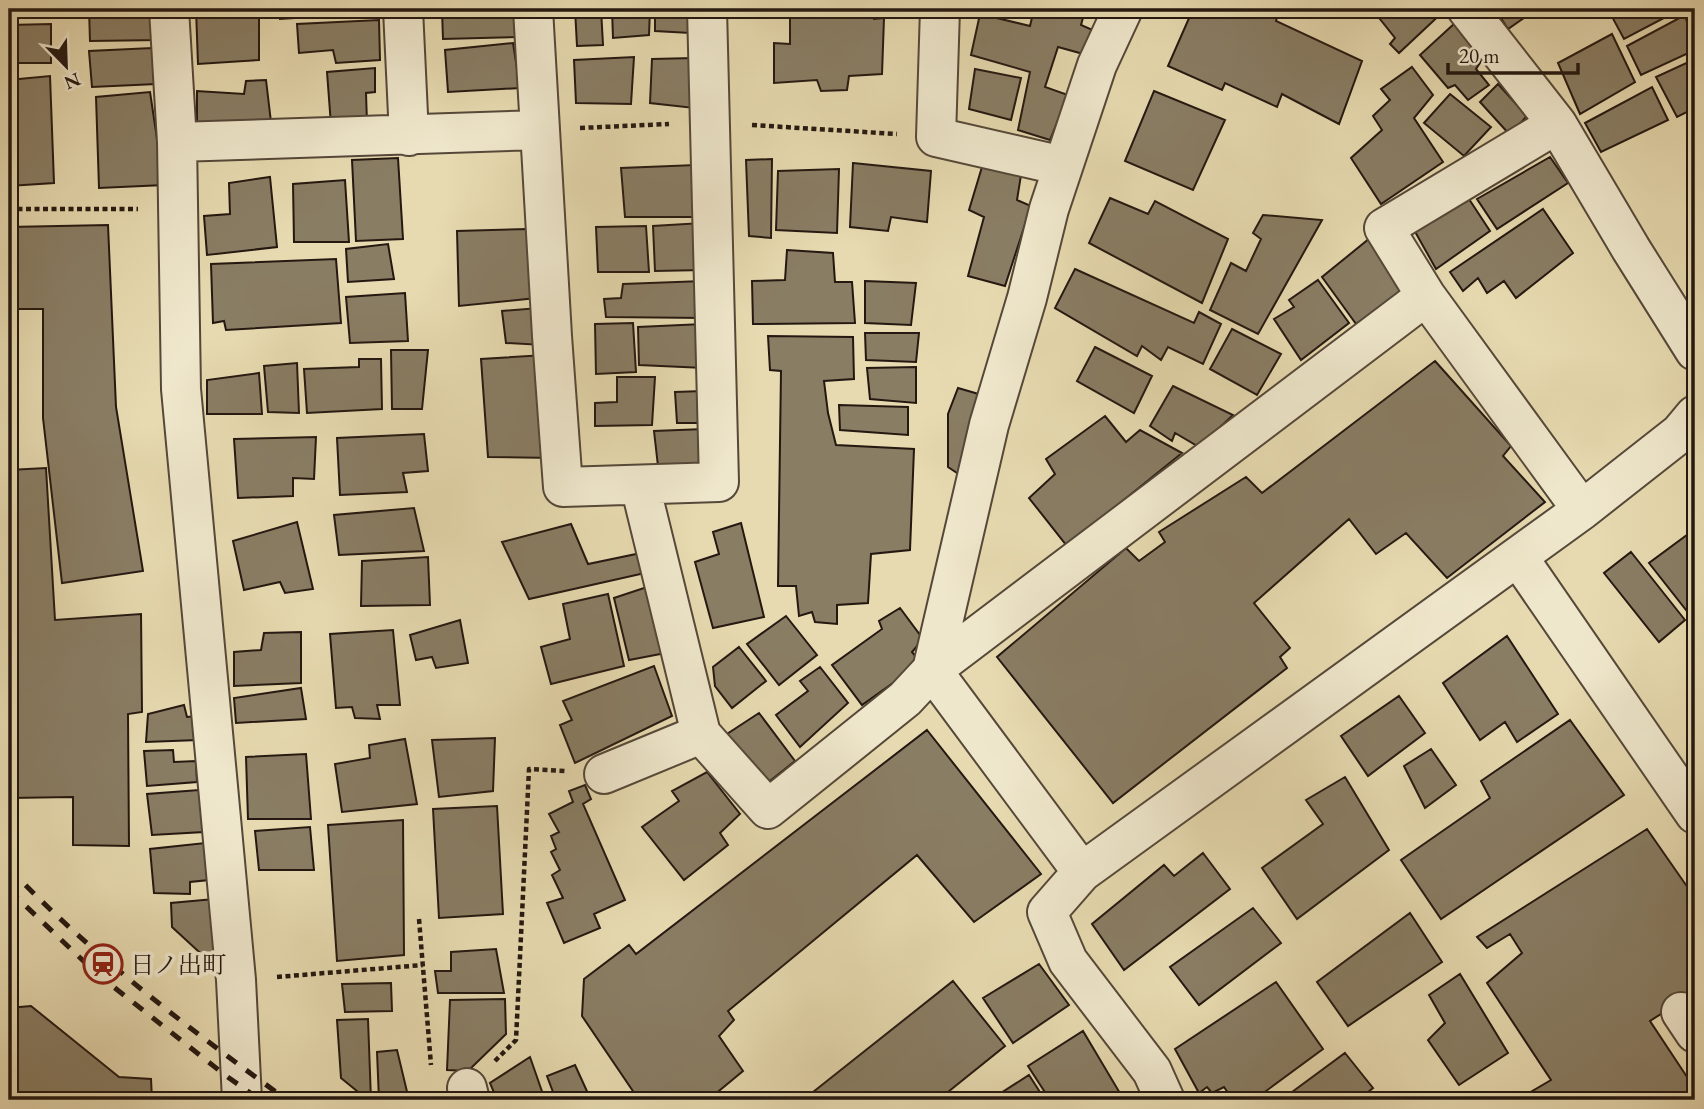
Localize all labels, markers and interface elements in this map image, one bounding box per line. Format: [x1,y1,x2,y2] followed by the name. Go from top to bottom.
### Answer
[32,32,102,102] north arrow
[1448,32,1578,76] scale bar
[1459,42,1500,69] text: 20 m
[60,67,84,96] text: N
[82,943,124,985] station icon: 日ノ出町
[130,949,226,980] place label: 日ノ出町

